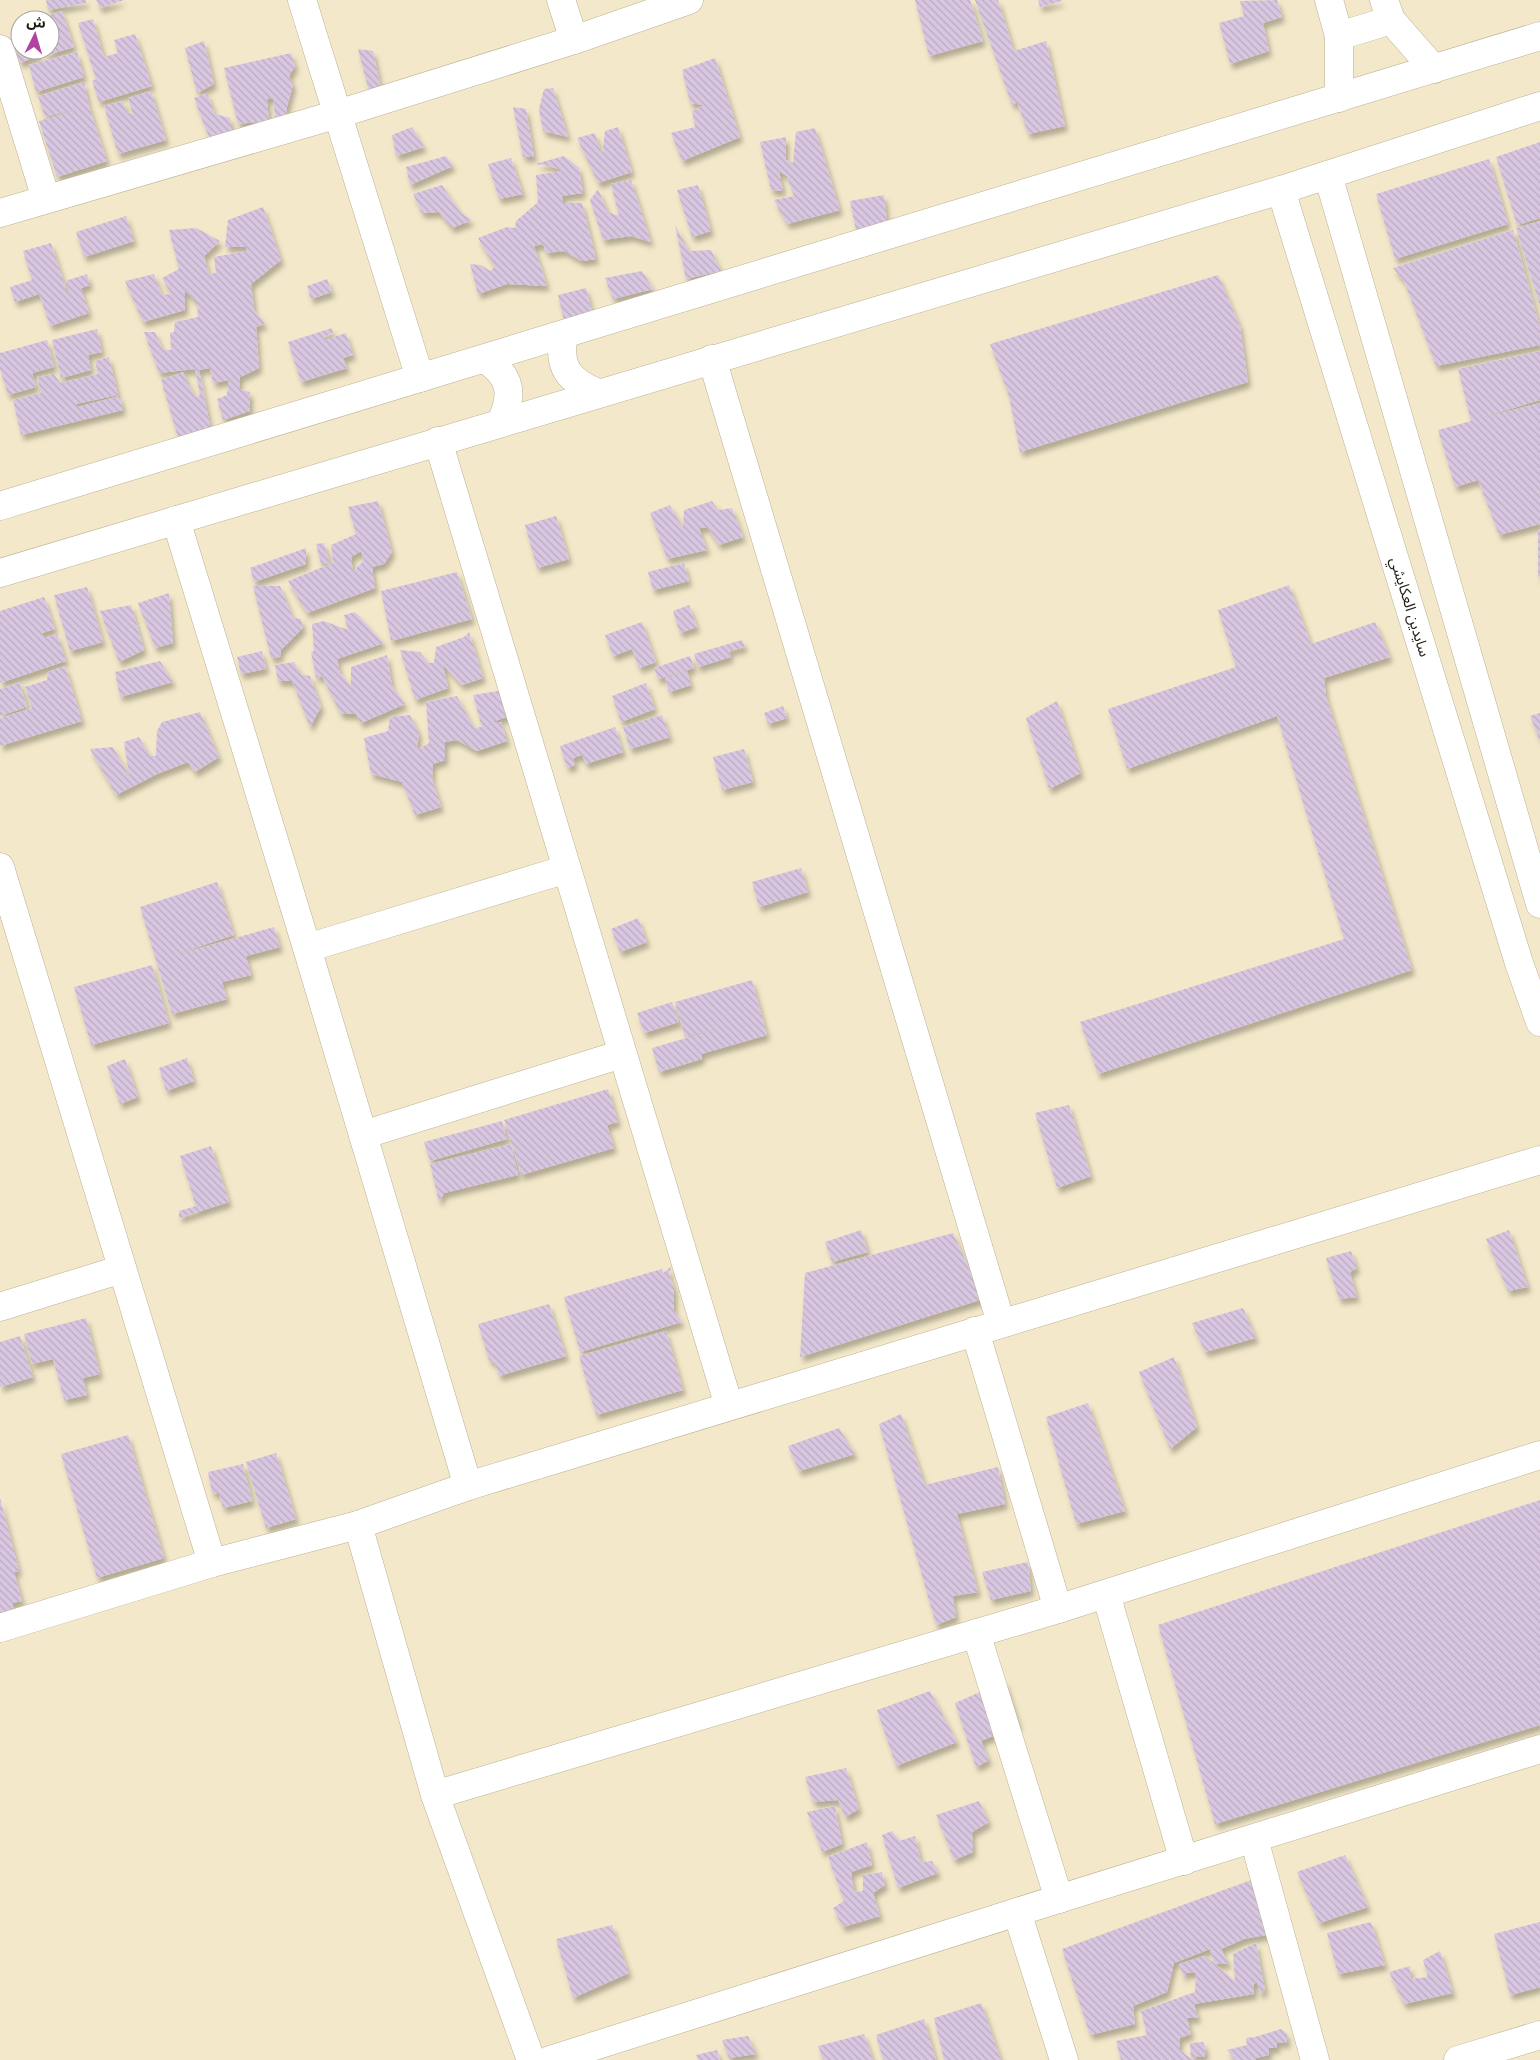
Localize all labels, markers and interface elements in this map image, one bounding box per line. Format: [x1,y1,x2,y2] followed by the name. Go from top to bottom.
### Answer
[10,10,60,60] north arrow
[26,13,46,31] text: ش
[1384,555,1434,660] street label: سايدين العكايشي

